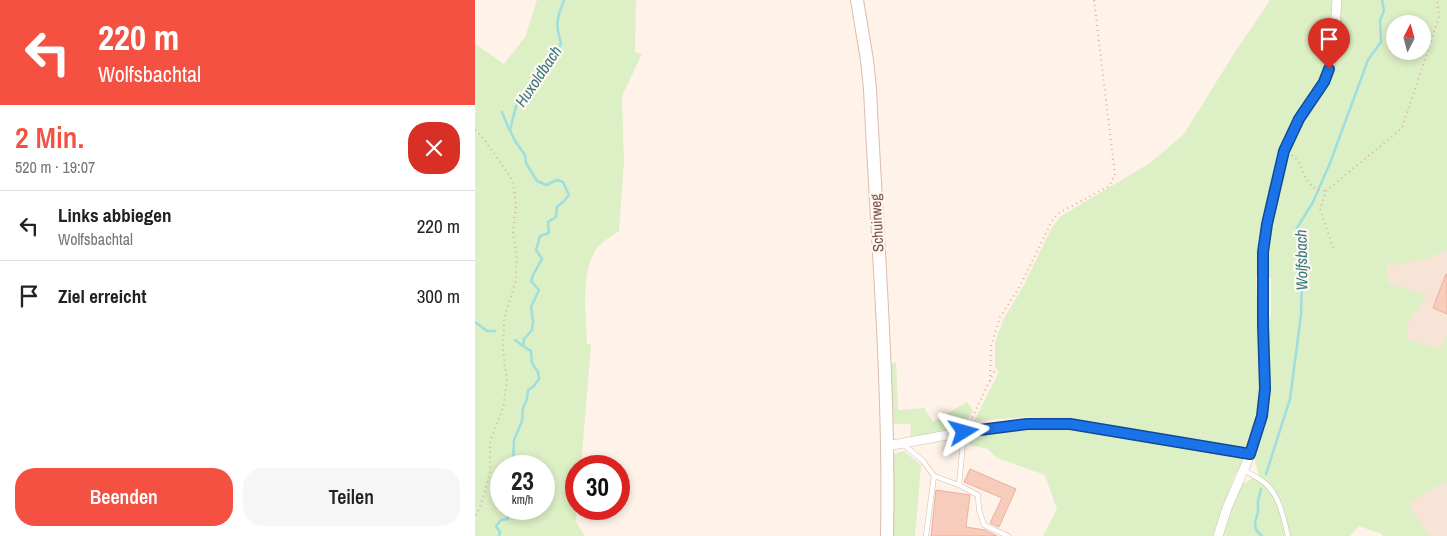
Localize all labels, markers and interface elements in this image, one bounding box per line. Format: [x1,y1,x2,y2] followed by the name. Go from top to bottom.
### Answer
[98,14,179,61] text: 220 m
[1386,15,1431,60] north arrow
[1386,15,1431,60] map controls
[1308,18,1350,69] pin
[15,20,80,85] icon: left
[1315,25,1343,53] icon: arrive
[510,41,566,111] water label: Huxoldbach
[98,59,201,89] text: Wolfsbachtal
[15,117,84,157] text: 2 Min.
[408,122,460,174] button: close
[15,156,95,178] text: 520 m · 19:07
[864,193,889,253] street label: Schuirweg
[58,202,171,228] text: Links abbiegen
[15,212,43,240] icon: left
[417,213,460,239] text: 220 m
[58,228,133,250] text: Wolfsbachtal
[1289,229,1313,291] water label: Wolfsbach
[15,282,43,310] icon: arrive
[58,283,146,309] text: Ziel erreicht
[417,283,460,309] text: 300 m
[937,405,989,457] position arrow
[565,455,630,520] speed limit sign: 30
[511,464,534,498] text: 23
[15,468,233,526] button: Beenden
[243,468,460,526] button: Teilen
[512,492,533,508] text: km/h

